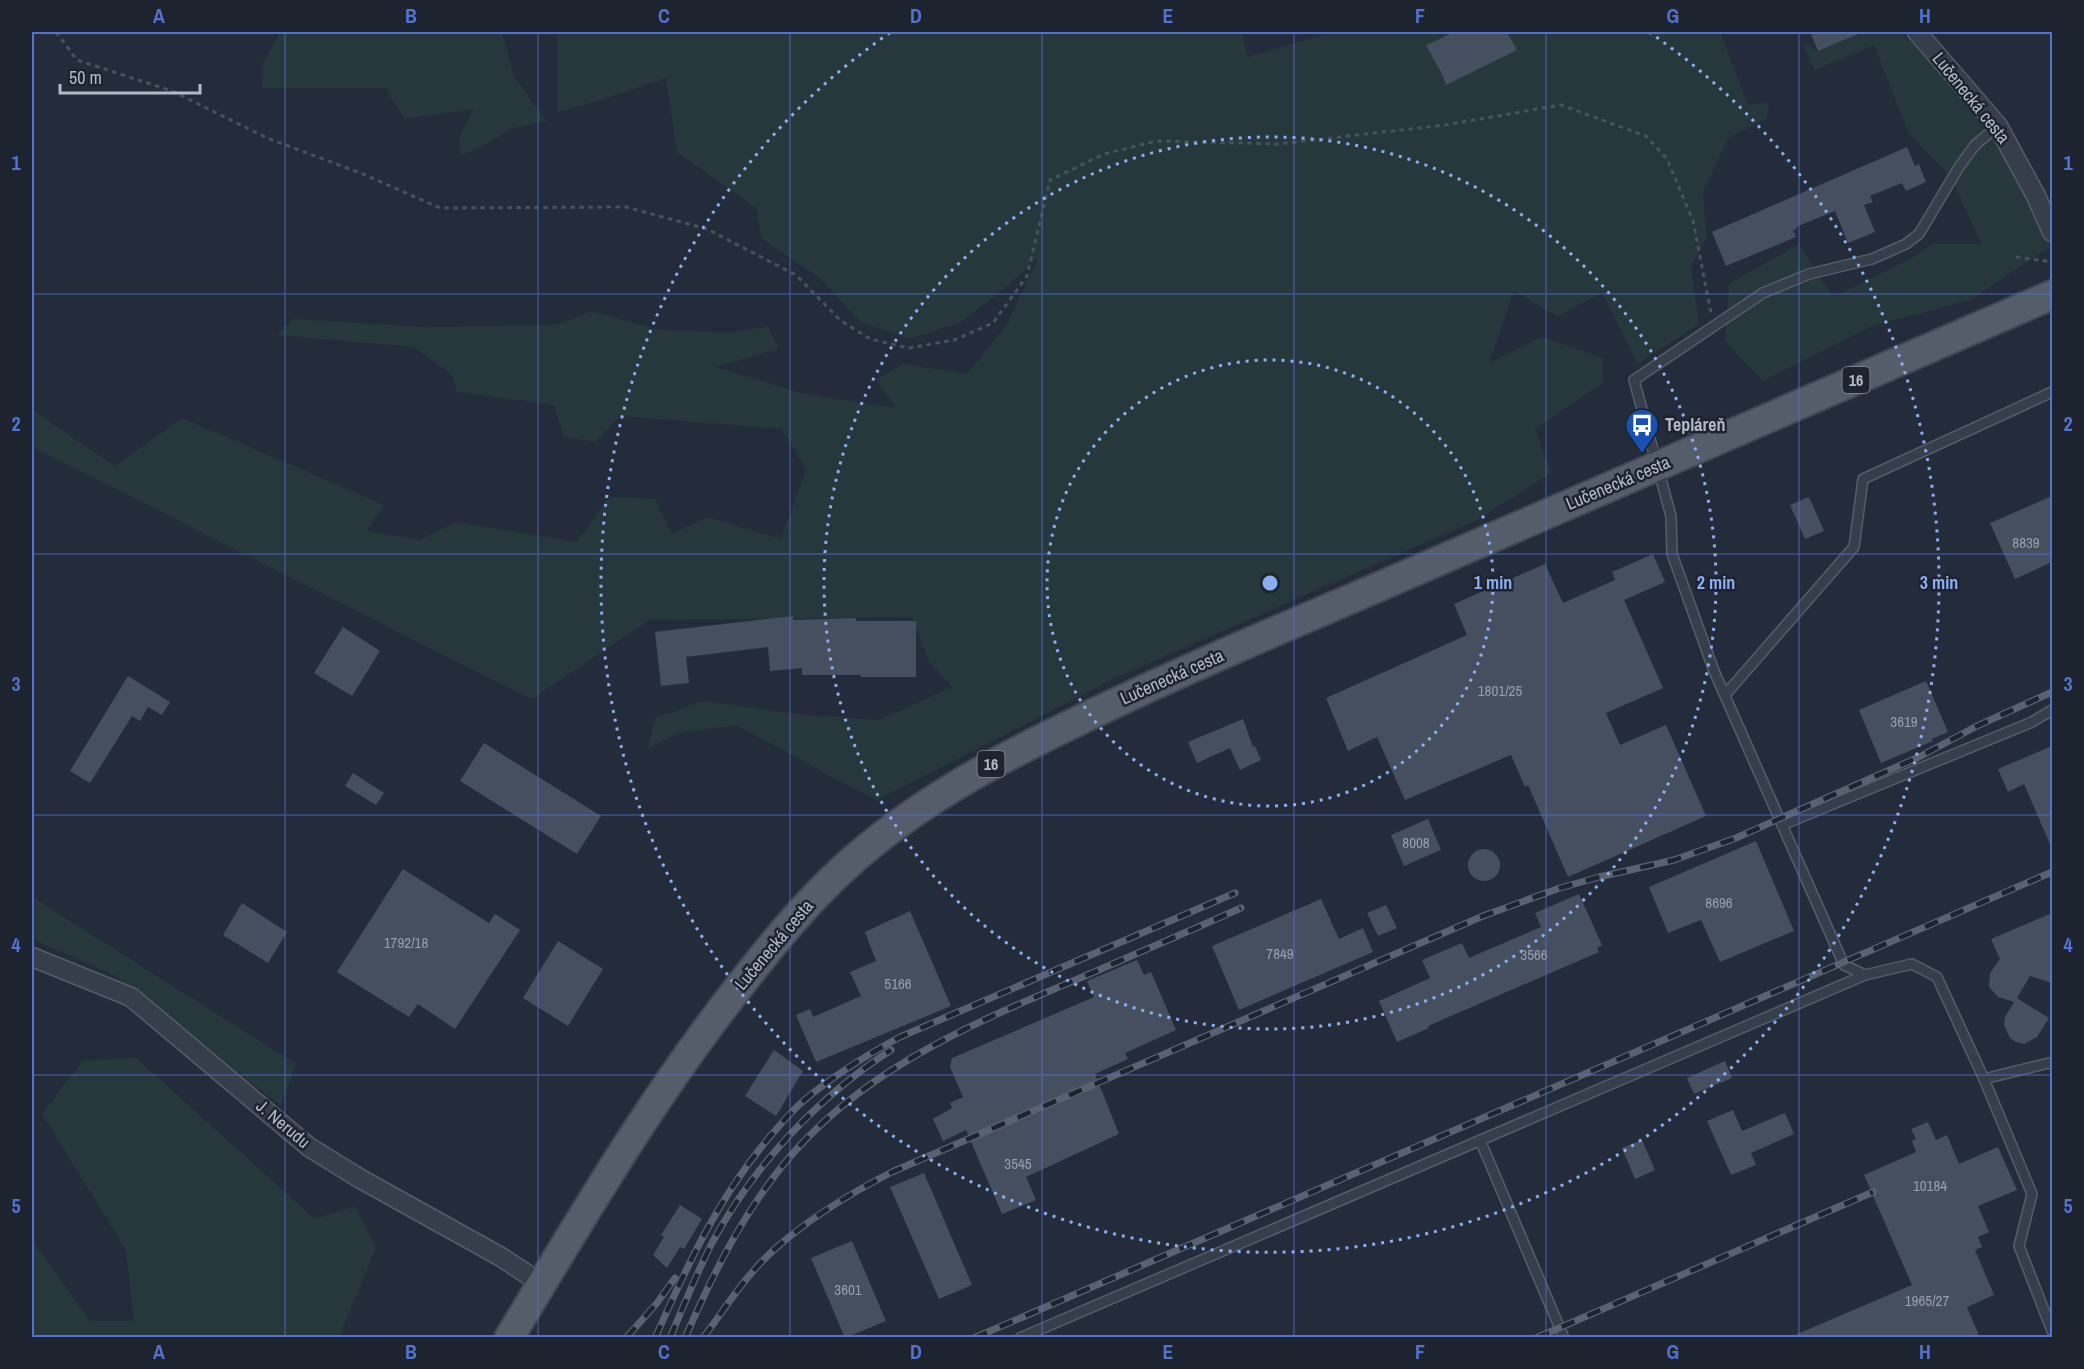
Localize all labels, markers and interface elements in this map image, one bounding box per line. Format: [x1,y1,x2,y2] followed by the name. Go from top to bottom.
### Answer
[153,2,165,29] text: A
[405,2,417,29] text: B
[658,2,670,29] text: C
[910,2,922,29] text: D
[1163,2,1174,29] text: E
[1415,2,1425,29] text: F
[1667,2,1679,29] text: G
[1919,2,1931,29] text: H
[1927,47,2016,149] street label: Lučenecká cesta
[60,57,200,95] scale bar
[69,65,102,90] text: 50 m
[11,149,21,176] text: 1
[2063,149,2073,176] text: 1
[1842,367,1870,393] road number: 16
[1624,407,1660,454] bus stop icon: Tepláreň
[11,410,21,437] text: 2
[2063,410,2073,437] text: 2
[1665,412,1725,437] place label: Tepláreň
[1562,449,1674,516] street label: Lučenecká cesta
[2012,532,2040,553] house number: 8839
[1474,570,1512,595] text: 1 min
[1697,570,1735,595] text: 2 min
[1920,570,1958,595] text: 3 min
[1260,573,1280,593] centre of rings
[1116,643,1227,710] street label: Lučenecká cesta
[11,670,21,697] text: 3
[2063,670,2073,697] text: 3
[1478,680,1522,701] house number: 1801/25
[1890,711,1918,732] house number: 3619
[978,751,1004,777] road number: 16
[1402,832,1430,853] house number: 8008
[1705,892,1733,913] house number: 8696
[728,894,819,995] street label: Lučenecká cesta
[11,931,21,958] text: 4
[2063,931,2073,958] text: 4
[384,932,428,953] house number: 1792/18
[1266,943,1294,964] house number: 7849
[1520,944,1548,965] house number: 3566
[884,973,912,994] house number: 5166
[251,1093,316,1154] street label: J. Nerudu
[1004,1153,1032,1174] house number: 3545
[1913,1175,1947,1196] house number: 10184
[11,1192,21,1219] text: 5
[2063,1192,2073,1219] text: 5
[834,1279,862,1300] house number: 3601
[1905,1290,1949,1311] house number: 1965/27
[153,1338,165,1365] text: A
[405,1338,417,1365] text: B
[658,1338,670,1365] text: C
[910,1338,922,1365] text: D
[1163,1338,1174,1365] text: E
[1415,1338,1425,1365] text: F
[1667,1338,1679,1365] text: G
[1919,1338,1931,1365] text: H

